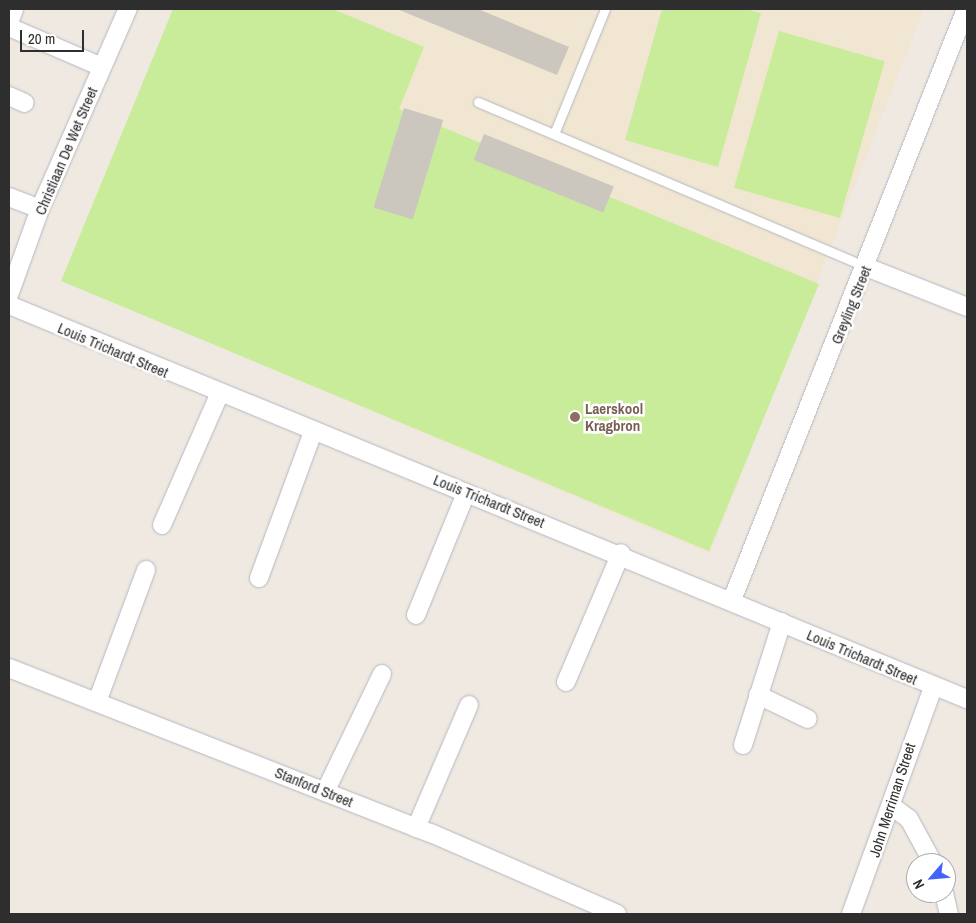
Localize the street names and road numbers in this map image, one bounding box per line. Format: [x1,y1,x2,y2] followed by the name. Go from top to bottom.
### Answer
[31,84,101,218] street label: Christiaan De Wet Street
[827,263,875,347] street label: Greyling Street
[55,319,171,381] street label: Louis Trichardt Street
[431,470,547,532] street label: Louis Trichardt Street
[804,626,920,688] street label: Louis Trichardt Street
[865,741,919,859] street label: John Merriman Street
[272,763,356,811] street label: Stanford Street

